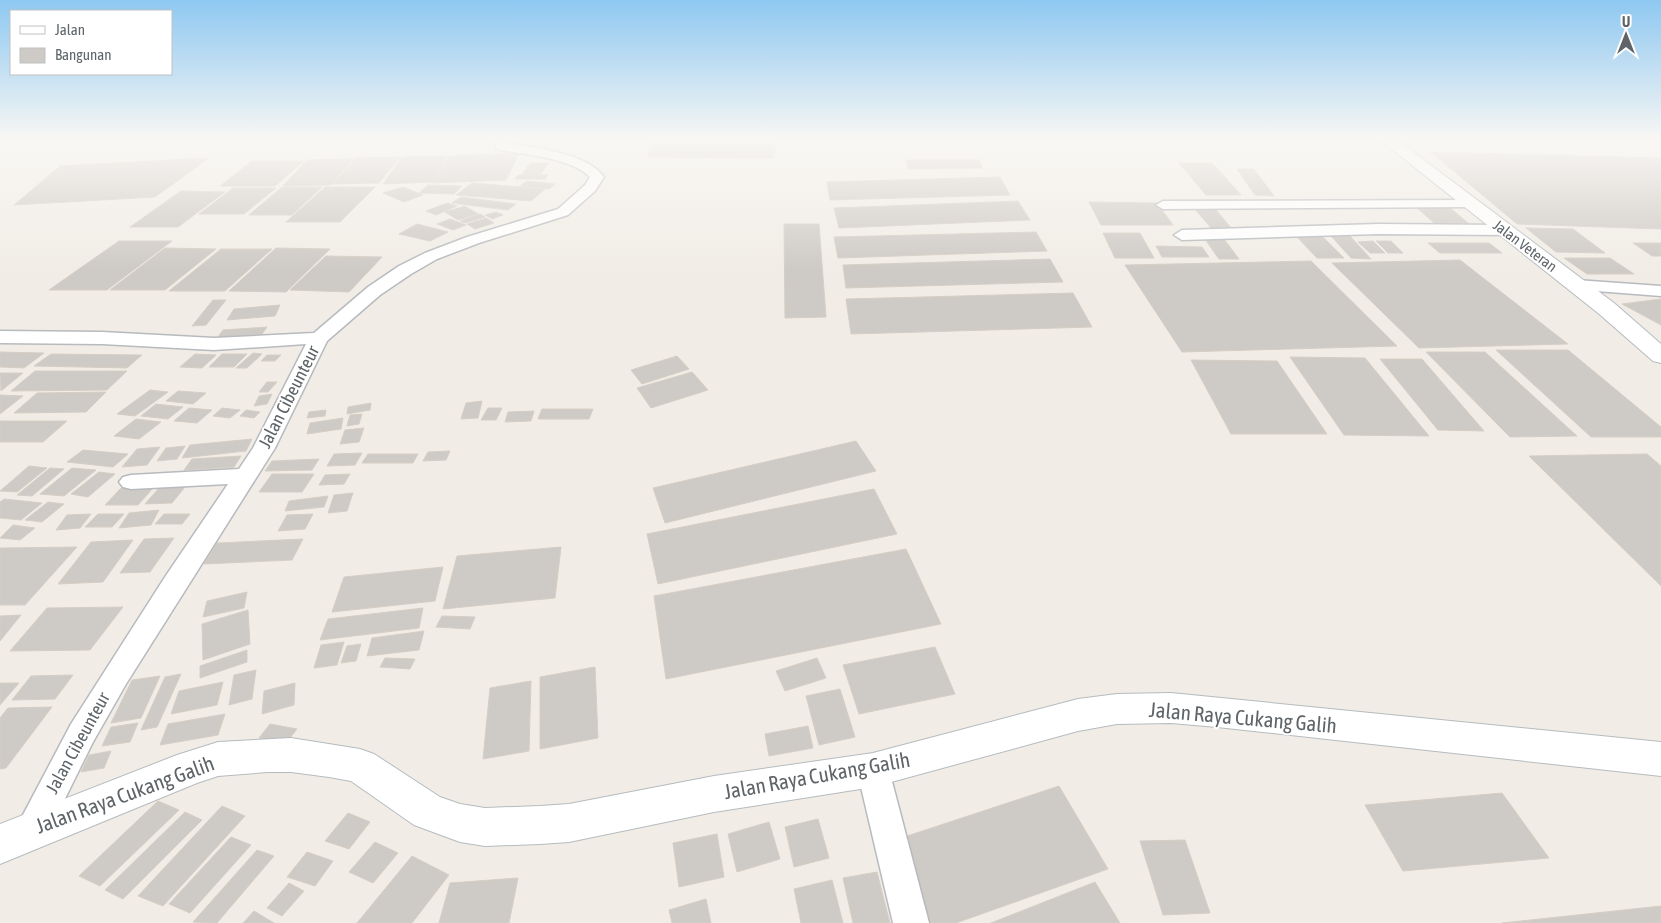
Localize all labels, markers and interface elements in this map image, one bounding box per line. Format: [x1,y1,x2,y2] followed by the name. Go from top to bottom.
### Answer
[10,10,172,75] legend
[1601,10,1651,60] north arrow
[1622,14,1630,30] text: U
[55,21,85,38] text: Jalan
[55,46,112,63] text: Bangunan
[1490,216,1560,275] street label: Jalan Veteran
[254,341,324,451] street label: Jalan Cibeunteur
[41,688,114,797] street label: Jalan Cibeunteur
[1148,697,1338,737] street label: Jalan Raya Cukang Galih
[722,747,912,803] street label: Jalan Raya Cukang Galih
[32,751,217,838] street label: Jalan Raya Cukang Galih

